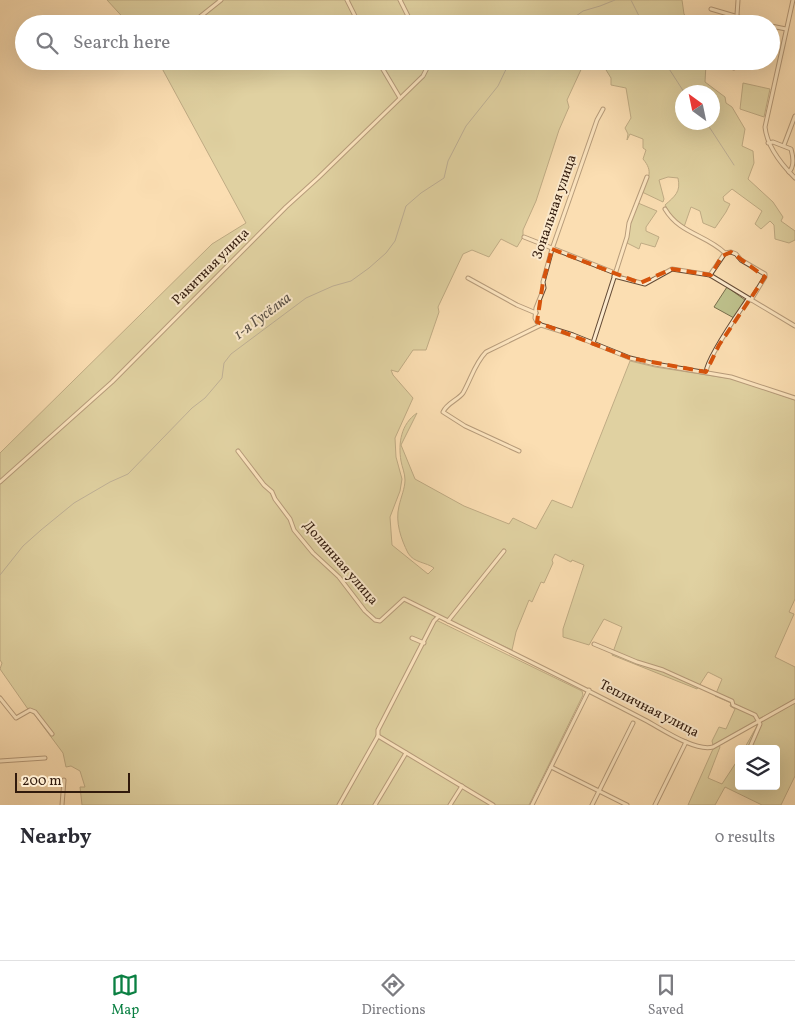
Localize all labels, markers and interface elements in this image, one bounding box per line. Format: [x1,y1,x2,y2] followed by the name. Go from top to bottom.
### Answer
[15,15,780,70] search box
[33,29,61,57] icon: search
[73,30,170,56] text: Search here
[675,85,720,130] north arrow
[528,152,582,262] street label: Зональная улица
[168,224,254,310] street label: Ракитная улица
[230,288,296,346] water label: 1-я Гусёлка
[298,517,382,609] street label: Долинная улица
[596,676,702,742] street label: Тепличная улица
[735,745,780,790] map controls
[735,745,780,790] button: layers
[15,770,130,793] scale bar
[22,772,62,791] text: 200 m
[20,823,91,852] text: Nearby
[715,827,775,849] text: 0 results
[111,971,139,1020] tab: Map
[361,971,426,1020] tab: Directions
[648,971,684,1020] tab: Saved

